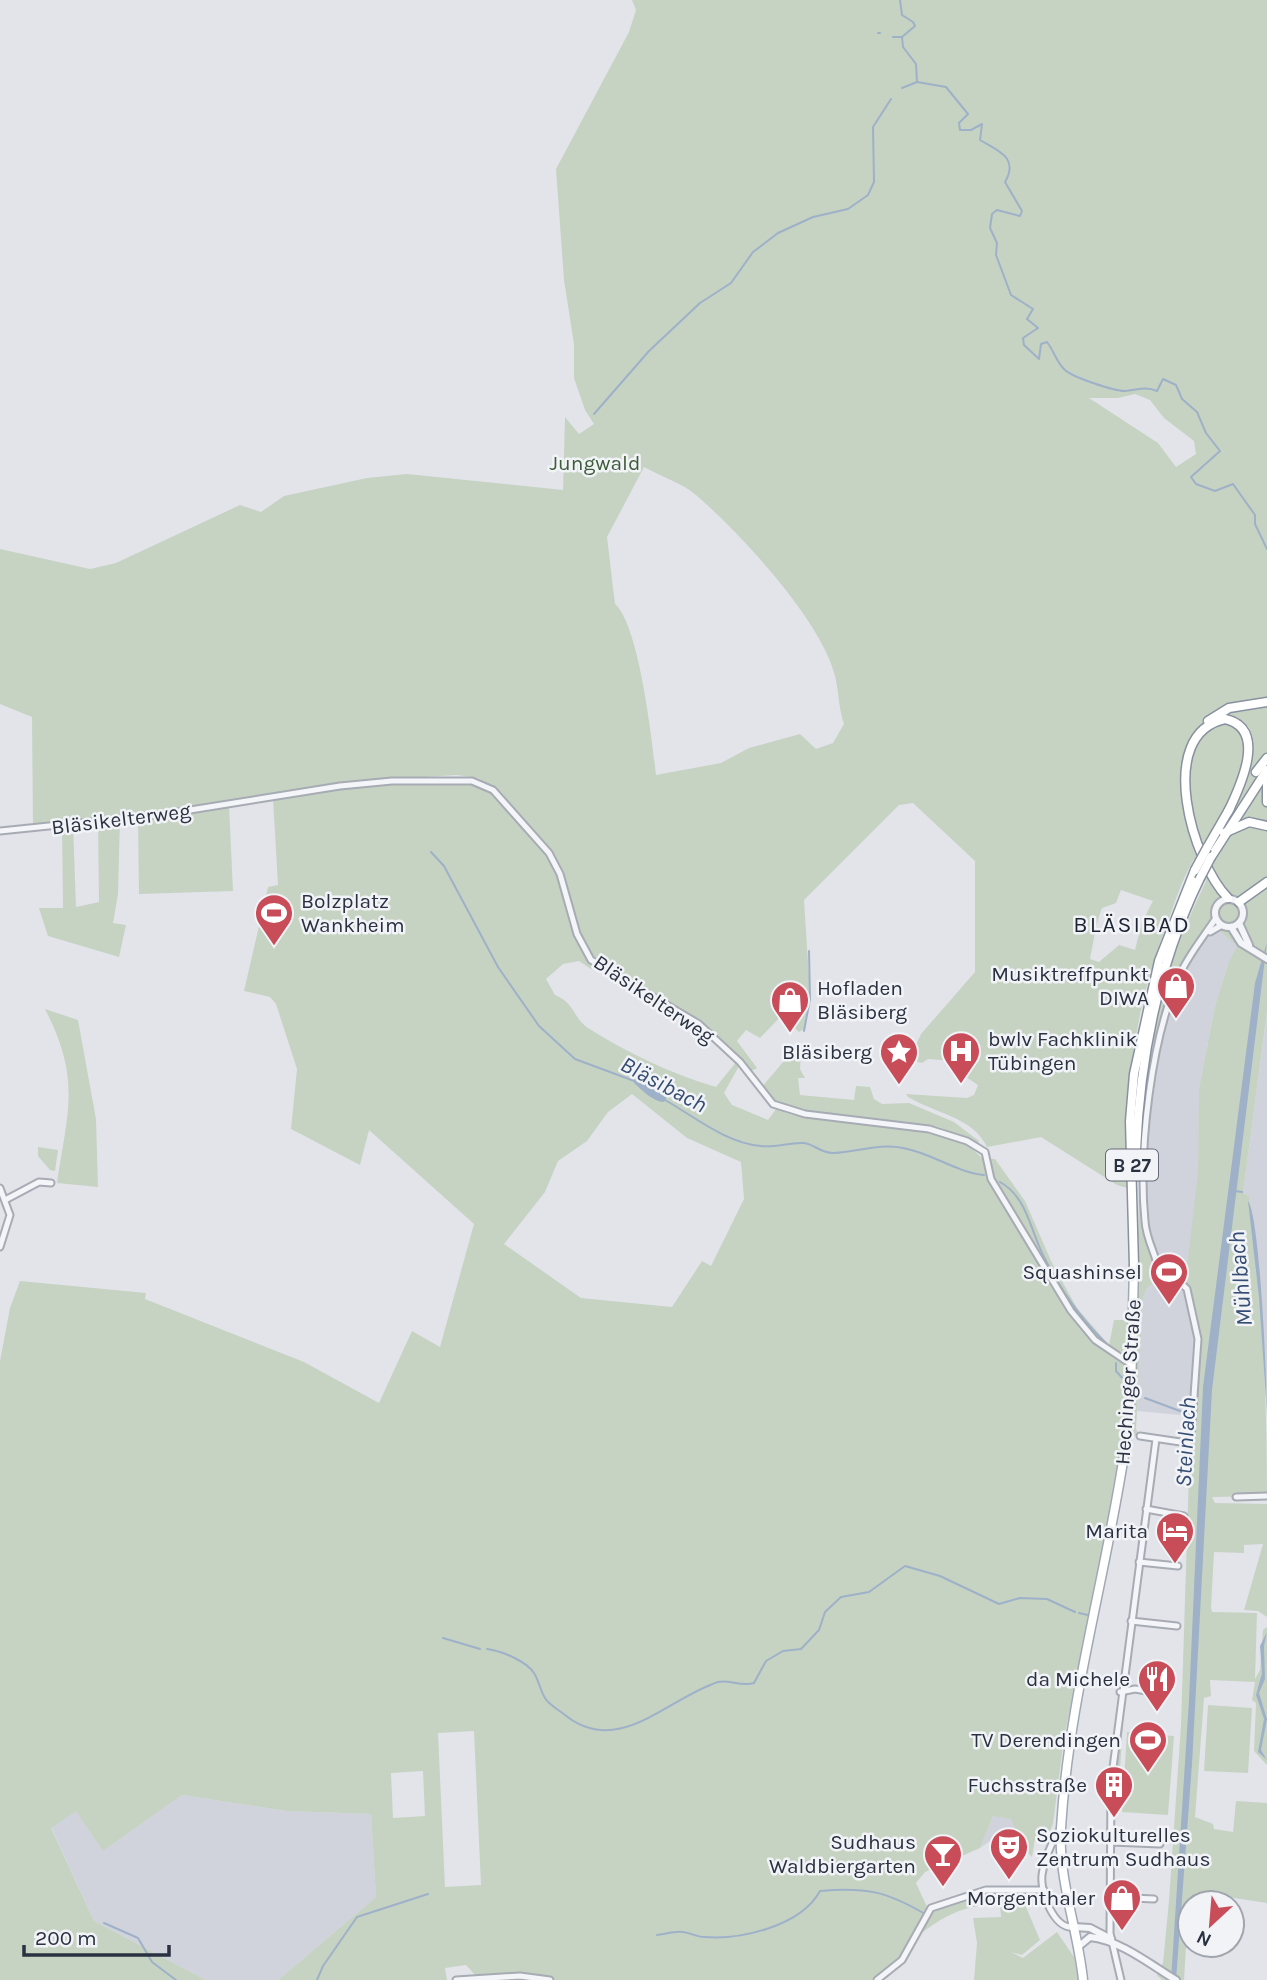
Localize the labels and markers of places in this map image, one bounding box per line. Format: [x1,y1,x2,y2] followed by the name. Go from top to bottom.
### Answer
[301,889,405,937] place label: Bolzplatz Wankheim
[253,892,295,947] sports icon: Bolzplatz Wankheim
[991,962,1149,1010] place label: Musiktreffpunkt DIWA
[1155,965,1197,1020] shop icon: Musiktreffpunkt DIWA
[817,976,907,1024] place label: Hofladen Bläsiberg
[769,979,811,1034] shop icon: Hofladen Bläsiberg
[988,1027,1138,1075] place label: bwlv Fachklinik Tübingen
[940,1030,982,1085] hospital icon: bwlv Fachklinik Tübingen
[878,1031,920,1086] place icon: Bläsiberg
[782,1040,872,1064] place label: Bläsiberg
[1148,1251,1190,1306] sports icon: Squashinsel
[1022,1260,1142,1284] place label: Squashinsel
[1154,1510,1196,1565] hotel icon: Marita
[1085,1519,1148,1543] place label: Marita
[1136,1658,1178,1713] restaurant icon: da Michele
[1026,1667,1130,1691] place label: da Michele
[1127,1719,1169,1774] sports icon: TV Derendingen
[971,1728,1121,1752] place label: TV Derendingen
[1093,1764,1135,1819] building icon: Fuchsstraße
[967,1773,1087,1797] place label: Fuchsstraße
[1036,1823,1211,1871] place label: Soziokulturelles Zentrum Sudhaus
[988,1826,1030,1881] theatre icon: Soziokulturelles Zentrum Sudhaus
[769,1830,916,1878] place label: Sudhaus Waldbiergarten
[922,1833,964,1888] bar icon: Sudhaus Waldbiergarten
[1101,1877,1143,1932] shop icon: Morgenthaler
[967,1886,1095,1910] place label: Morgenthaler

